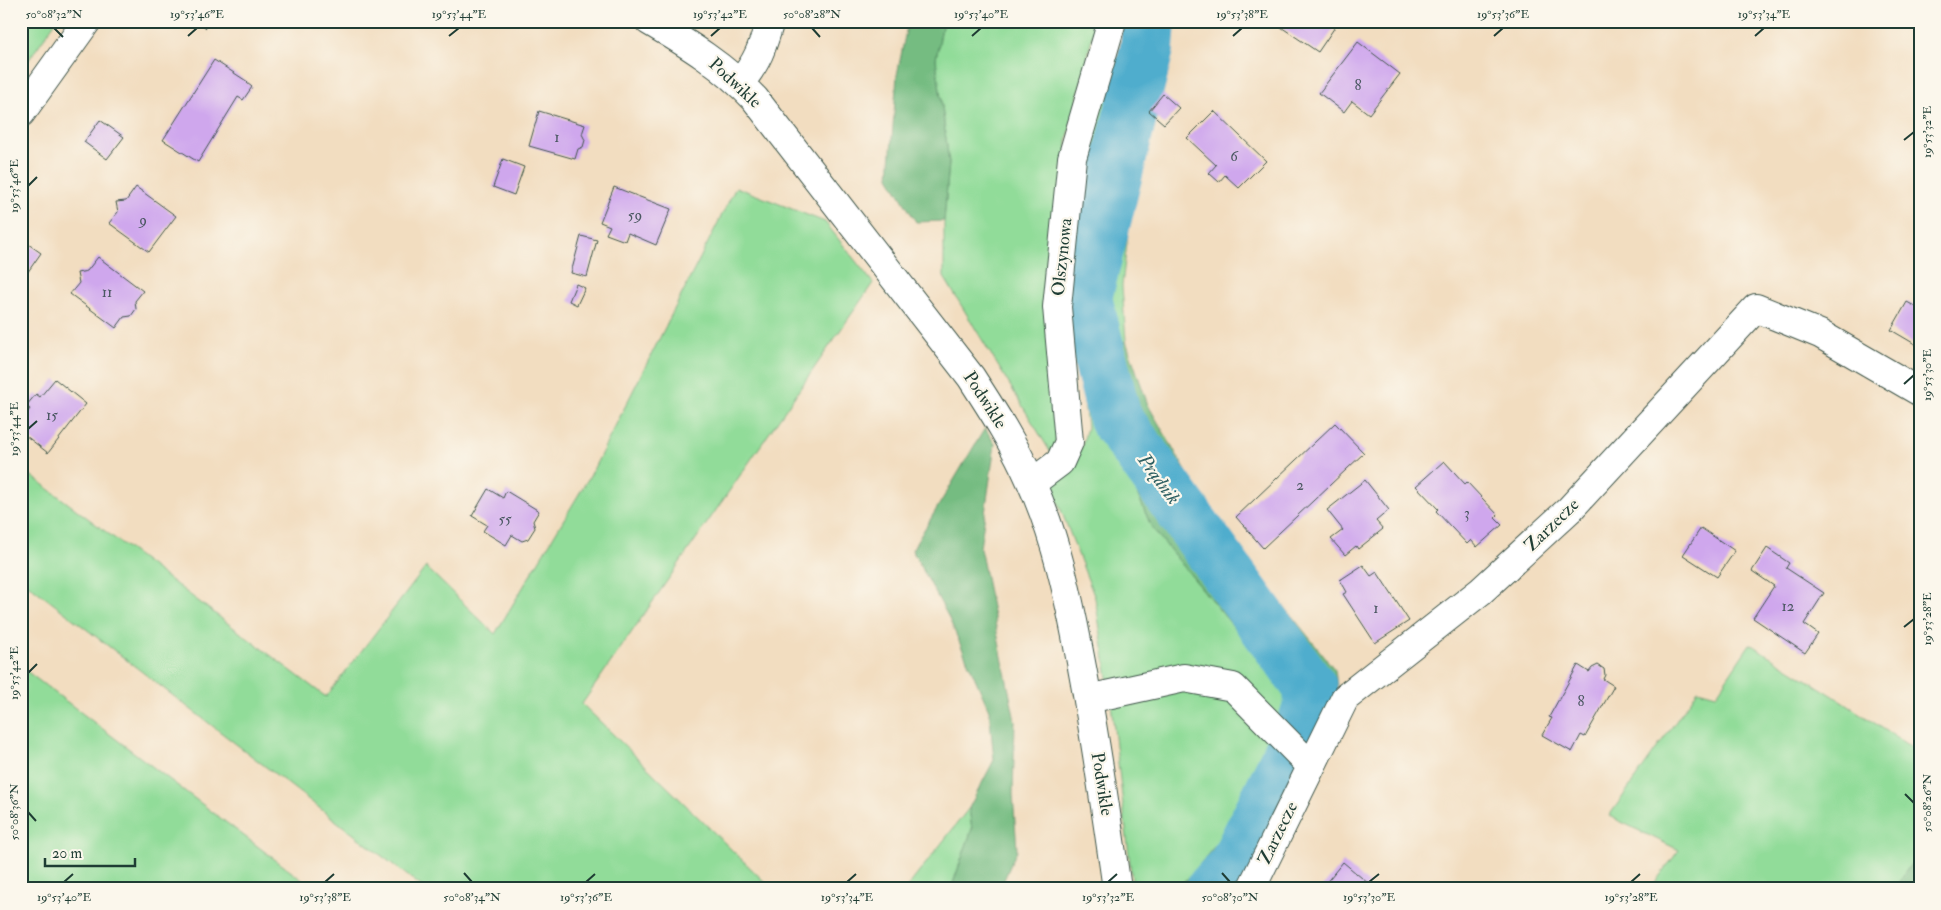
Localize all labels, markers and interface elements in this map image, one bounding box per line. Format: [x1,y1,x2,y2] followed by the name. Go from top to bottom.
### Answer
[25,7,83,22] text: 50°08'32"N
[170,7,224,22] text: 19°53'46"E
[432,7,487,22] text: 19°53'44"E
[693,7,747,22] text: 19°53'42"E
[783,7,841,22] text: 50°08'28"N
[954,7,1008,22] text: 19°53'40"E
[1216,7,1268,22] text: 19°53'38"E
[1477,7,1529,22] text: 19°53'36"E
[1738,7,1791,22] text: 19°53'34"E
[704,53,767,114] street label: Podwikle
[1354,76,1362,95] house number: 8
[1920,106,1935,158] text: 19°53'32"E
[554,128,560,147] house number: 1
[1230,147,1239,166] house number: 6
[7,159,22,213] text: 19°53'46"E
[628,206,642,225] house number: 59
[138,211,147,230] house number: 9
[1046,216,1078,297] street label: Olszynowa
[102,283,112,302] house number: 11
[1920,349,1935,401] text: 19°53'30"E
[958,367,1012,434] street label: Podwikle
[7,401,22,456] text: 19°53'44"E
[46,406,58,425] house number: 15
[1132,448,1186,509] water label: Prądnik
[1296,476,1304,495] house number: 2
[1520,493,1585,557] street label: Zarzecze
[1464,504,1470,523] house number: 3
[498,510,512,529] house number: 55
[1920,592,1935,646] text: 19°53'28"E
[1782,597,1795,616] house number: 12
[1373,599,1379,618] house number: 1
[7,646,22,700] text: 19°53'42"E
[1577,692,1585,711] house number: 8
[1086,751,1118,818] street label: Podwikle
[1920,773,1935,832] text: 50°08'26"N
[7,783,22,841] text: 50°08'36"N
[1253,797,1303,868] street label: Zarzecze
[45,835,135,867] scale bar
[52,844,82,863] text: 20 m
[37,890,91,905] text: 19°53'40"E
[299,890,351,905] text: 19°53'38"E
[443,890,501,905] text: 50°08'34"N
[560,890,612,905] text: 19°53'36"E
[821,890,874,905] text: 19°53'34"E
[1082,890,1134,905] text: 19°53'32"E
[1201,890,1259,905] text: 50°08'30"N
[1343,890,1395,905] text: 19°53'30"E
[1604,890,1658,905] text: 19°53'28"E

